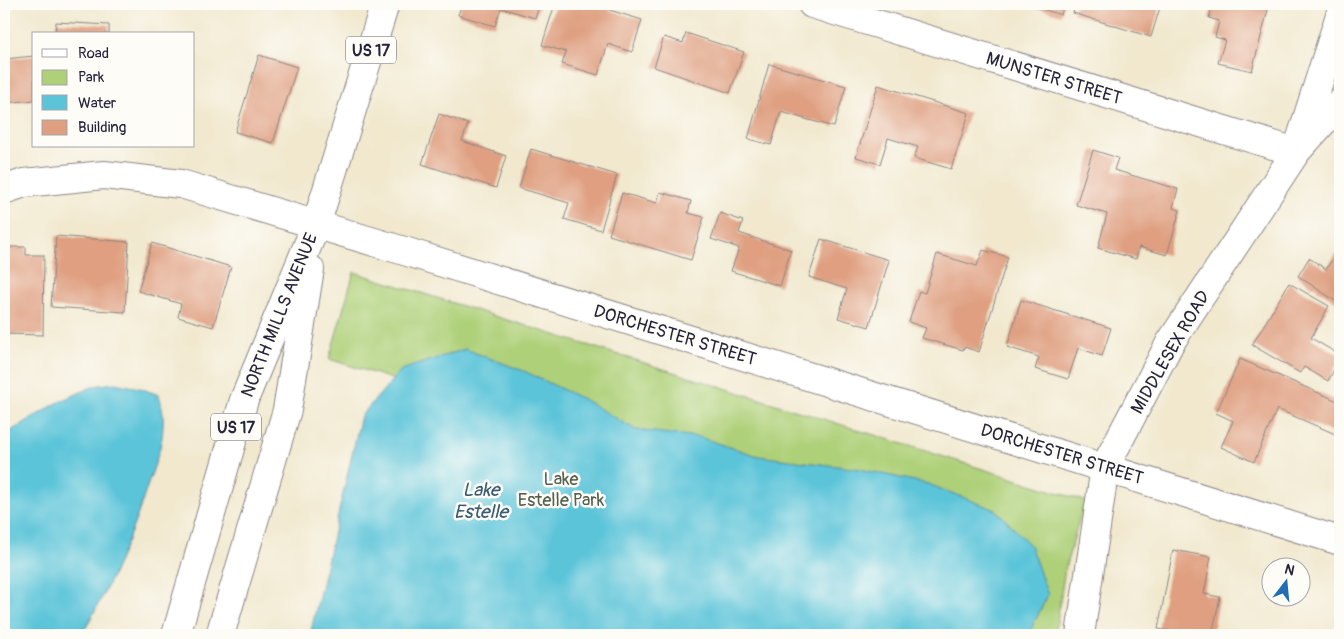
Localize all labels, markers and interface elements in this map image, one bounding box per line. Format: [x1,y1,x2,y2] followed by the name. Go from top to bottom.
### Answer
[32,32,195,148] legend
[346,36,396,64] road number: US 17
[78,44,109,63] text: Road
[983,47,1125,110] street label: MUNSTER STREET
[78,68,105,87] text: Park
[78,94,117,113] text: Water
[78,118,126,137] text: Building
[236,230,323,401] street label: NORTH MILLS AVENUE
[1126,286,1215,418] street label: MIDDLESEX ROAD
[591,300,759,371] street label: DORCHESTER STREET
[211,414,261,441] road number: US 17
[978,419,1146,490] street label: DORCHESTER STREET
[518,468,605,512] park label: Lake Estelle Park
[454,478,510,524] water label: Lake Estelle
[1262,556,1312,606] north arrow
[1283,561,1296,579] text: N

